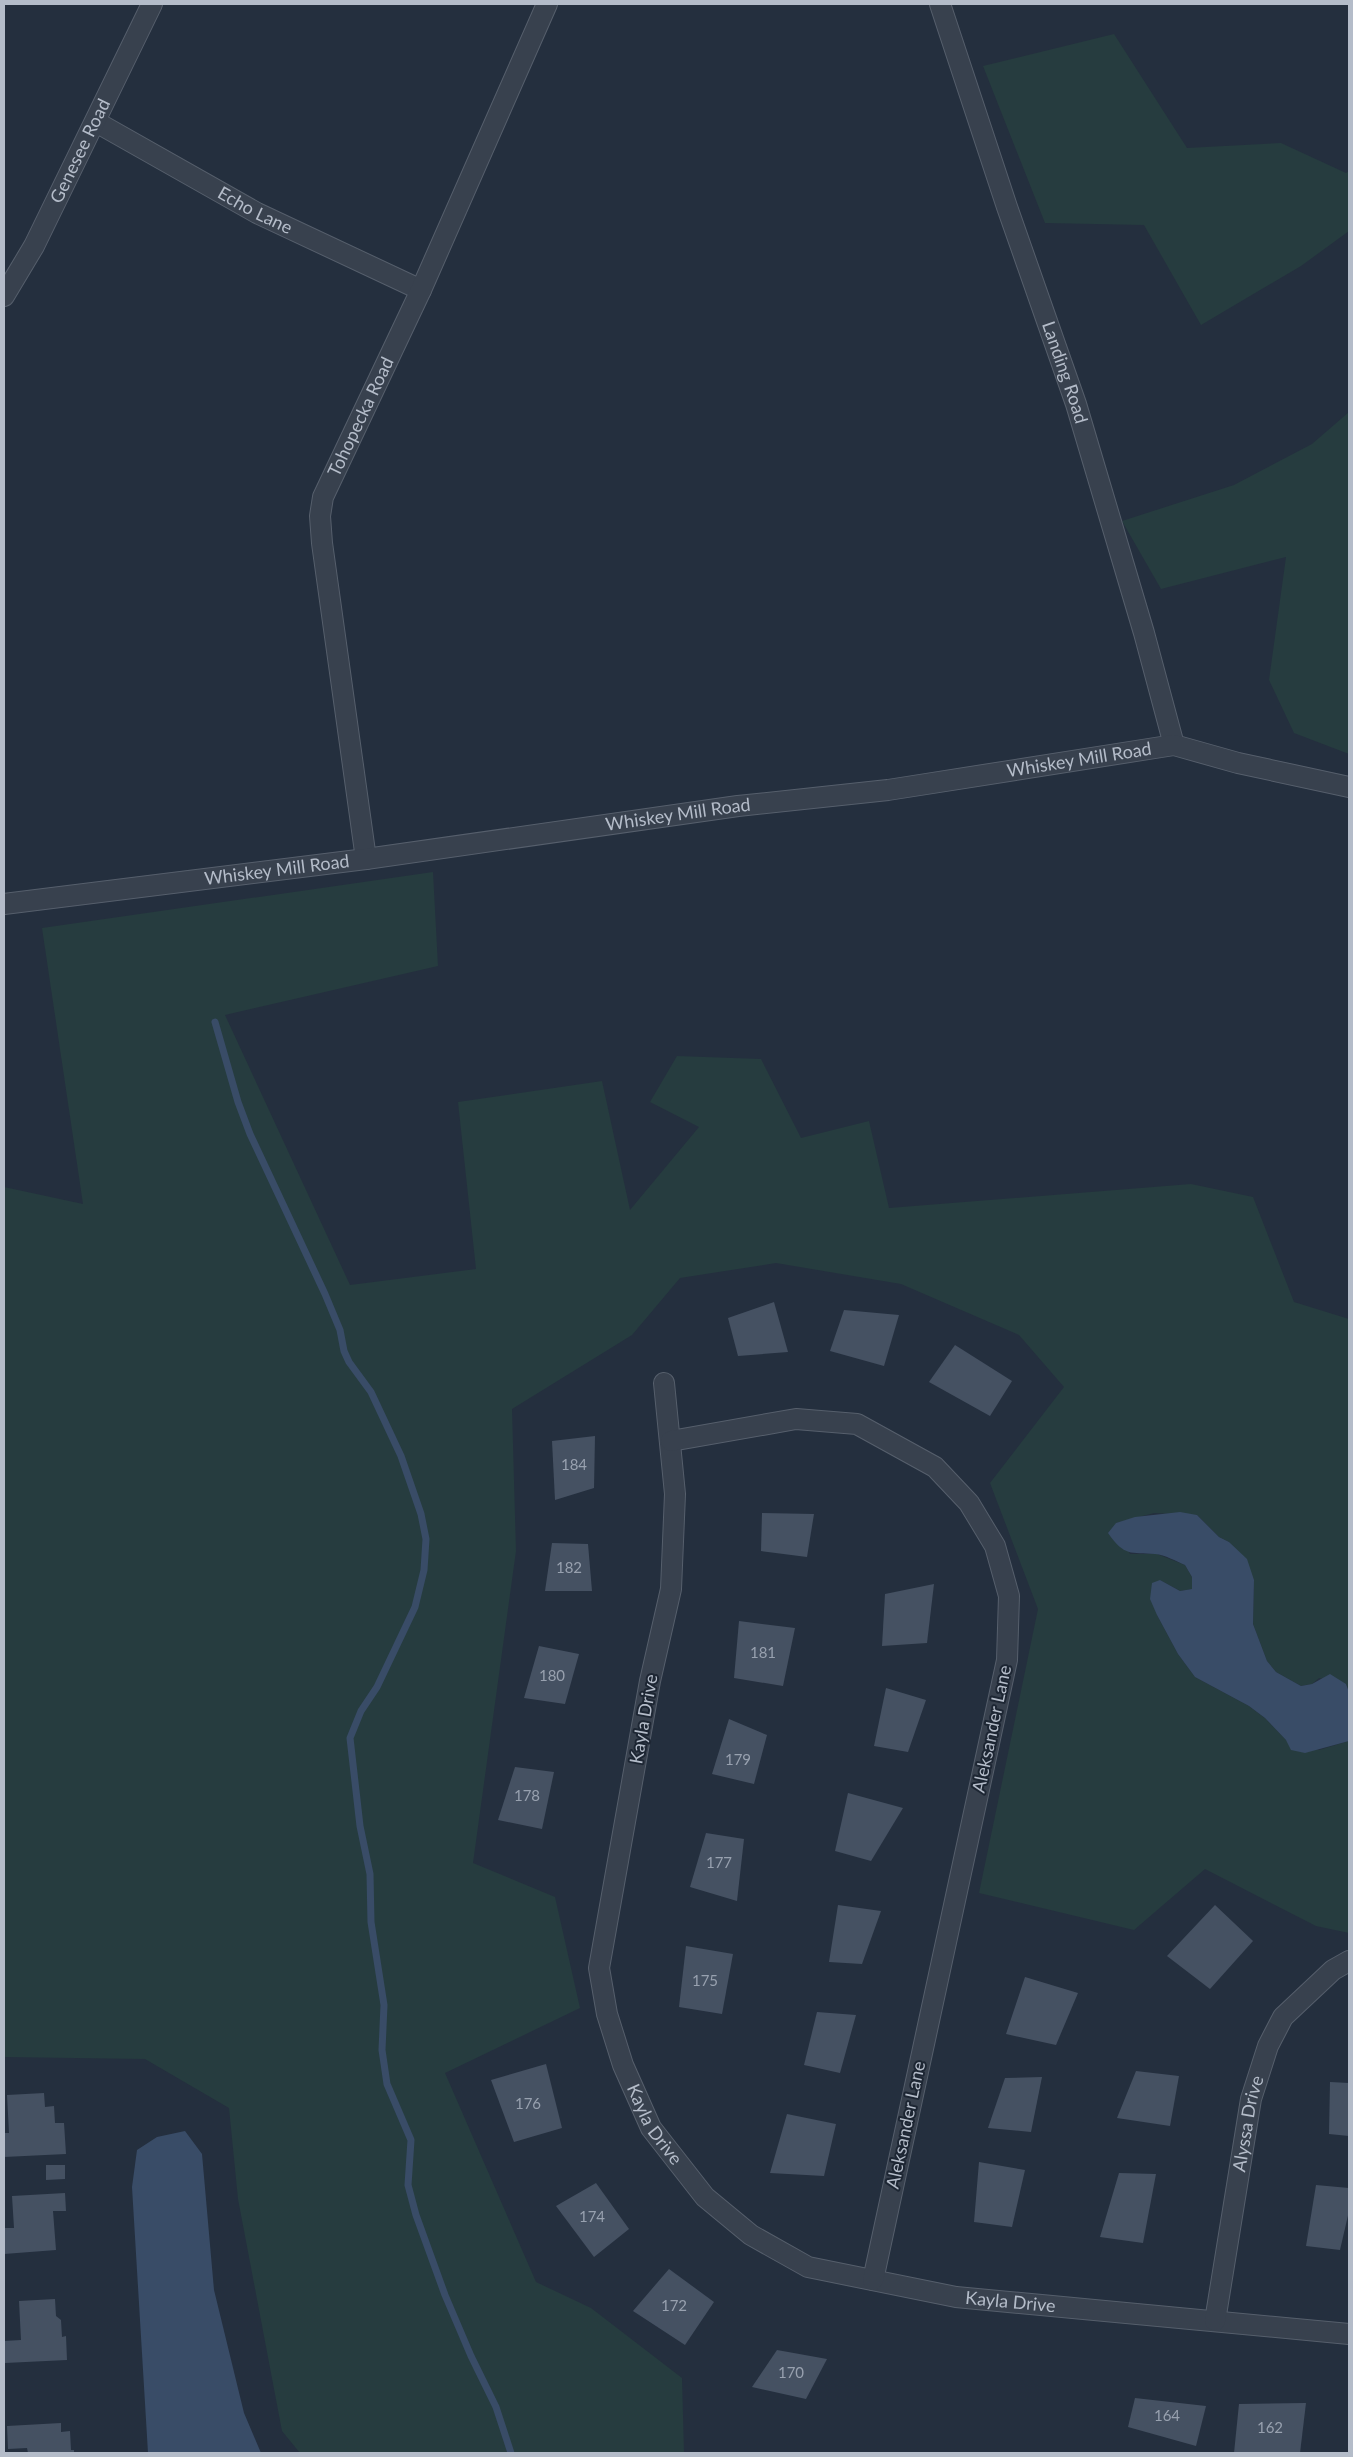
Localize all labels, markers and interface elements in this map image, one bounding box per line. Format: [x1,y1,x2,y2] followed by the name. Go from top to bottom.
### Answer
[45,95,114,206] street label: Genesee Road
[214,181,296,238] street label: Echo Lane
[1038,318,1093,426] street label: Landing Road
[322,353,398,480] street label: Tohopecka Road
[1005,737,1153,781] street label: Whiskey Mill Road
[604,793,751,835] street label: Whiskey Mill Road
[203,849,351,889] street label: Whiskey Mill Road
[561,1455,587,1473] house number: 184
[556,1558,582,1576] house number: 182
[750,1643,776,1661] house number: 181
[967,1663,1015,1795] street label: Aleksander Lane
[539,1666,565,1684] house number: 180
[624,1672,662,1765] street label: Kayla Drive
[725,1750,751,1768] house number: 179
[514,1786,540,1804] house number: 178
[706,1853,732,1871] house number: 177
[692,1971,718,1989] house number: 175
[881,2059,929,2191] street label: Aleksander Lane
[1227,2073,1268,2173] street label: Alyssa Drive
[623,2080,687,2169] street label: Kayla Drive
[515,2094,541,2112] house number: 176
[579,2207,605,2225] house number: 174
[964,2286,1057,2316] street label: Kayla Drive
[661,2296,687,2314] house number: 172
[778,2363,804,2381] house number: 170
[1154,2406,1180,2424] house number: 164
[1257,2418,1283,2436] house number: 162

